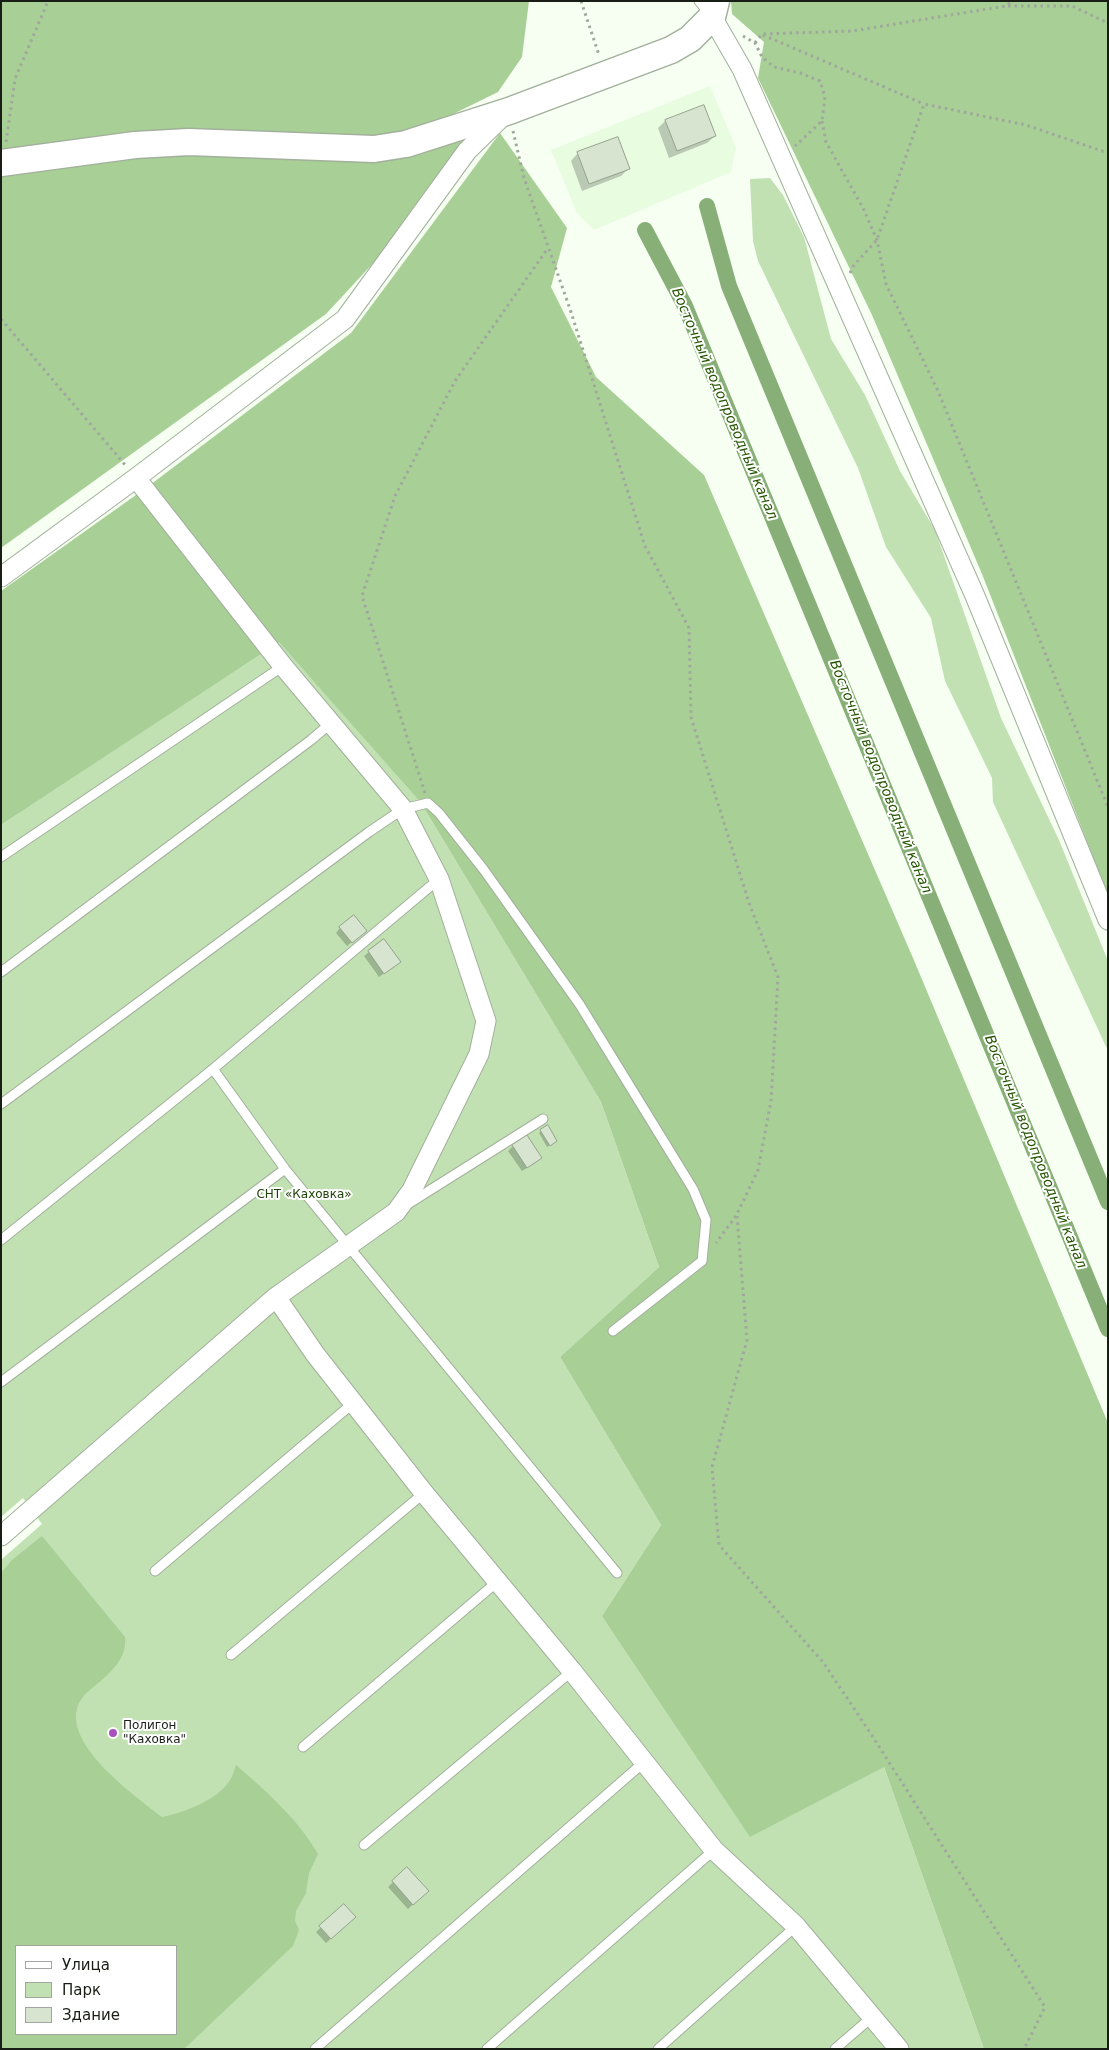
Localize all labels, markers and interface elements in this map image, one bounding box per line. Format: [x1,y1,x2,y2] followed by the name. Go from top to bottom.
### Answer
[667,286,781,522] water label: Восточный водопроводный канал
[825,658,935,896] water label: Восточный водопроводный канал
[980,1033,1090,1271] water label: Восточный водопроводный канал
[256,1188,352,1202] park label: СНТ «Каховка»
[123,1719,186,1747] place label: Полигон "Каховка"
[107,1727,119,1739] marker: Полигон "Каховка"
[15,1945,178,2035] legend
[62,1956,110,1974] text: Улица
[62,1981,101,1999] text: Парк
[62,2006,120,2024] text: Здание

